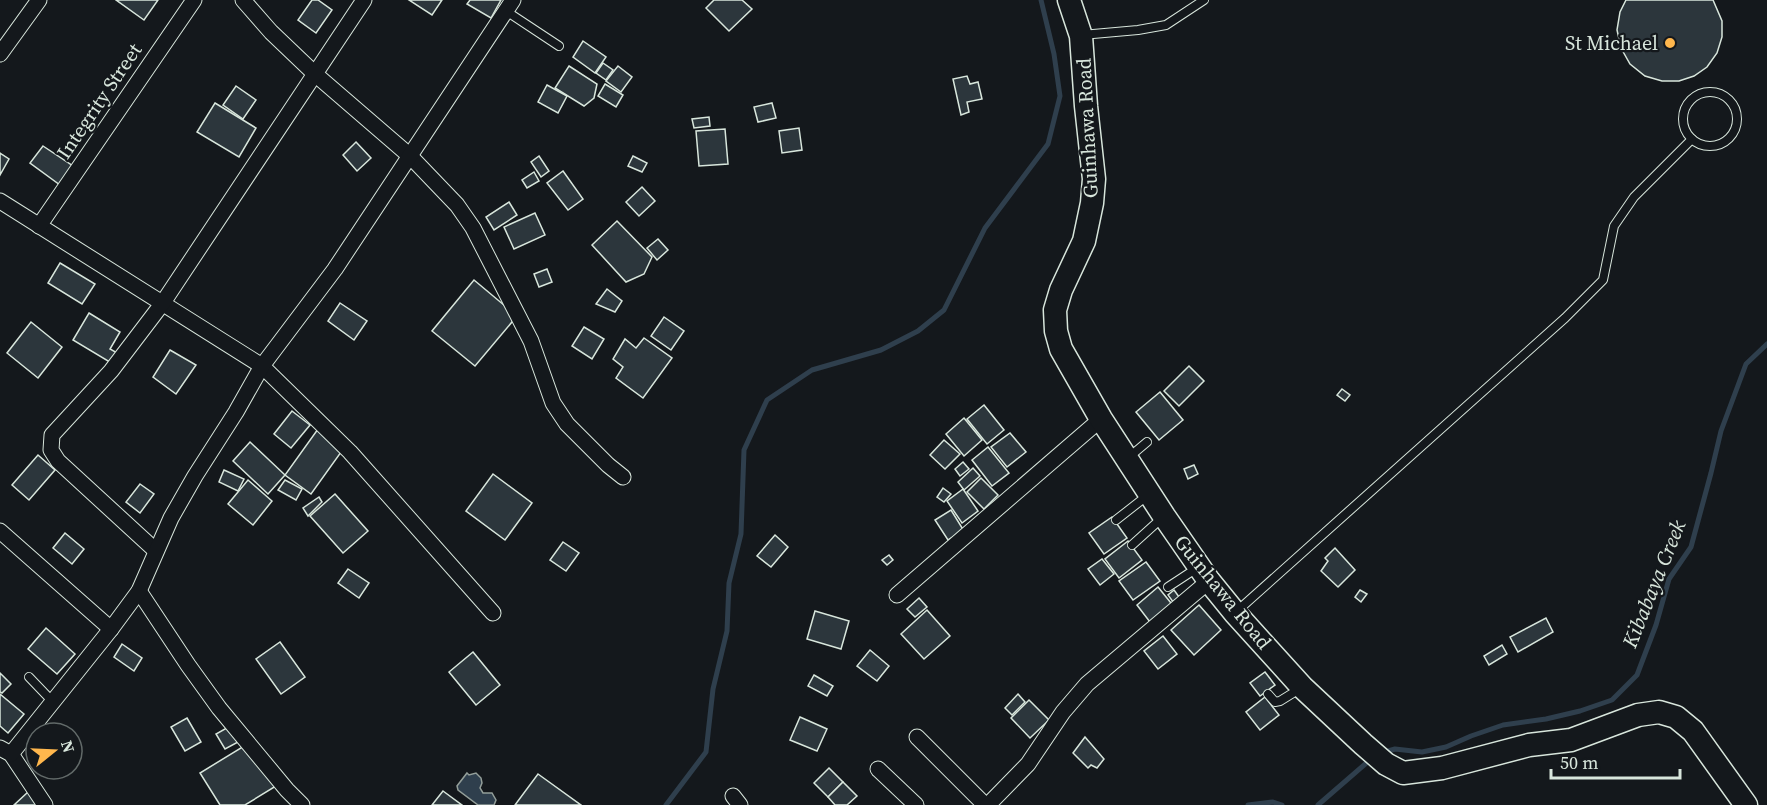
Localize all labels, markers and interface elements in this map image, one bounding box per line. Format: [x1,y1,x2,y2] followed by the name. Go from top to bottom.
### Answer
[1565,29,1658,57] place label: St Michael
[1663,36,1677,50] marker: St Michael
[50,37,148,164] street label: Integrity Street
[1069,57,1105,199] street label: Guinhawa Road
[1614,516,1692,653] water label: Kibabaya Creek
[1168,529,1278,656] street label: Guinhawa Road
[24,721,84,781] north arrow
[56,737,81,756] text: N
[1551,742,1680,780] scale bar
[1560,750,1598,775] text: 50 m

